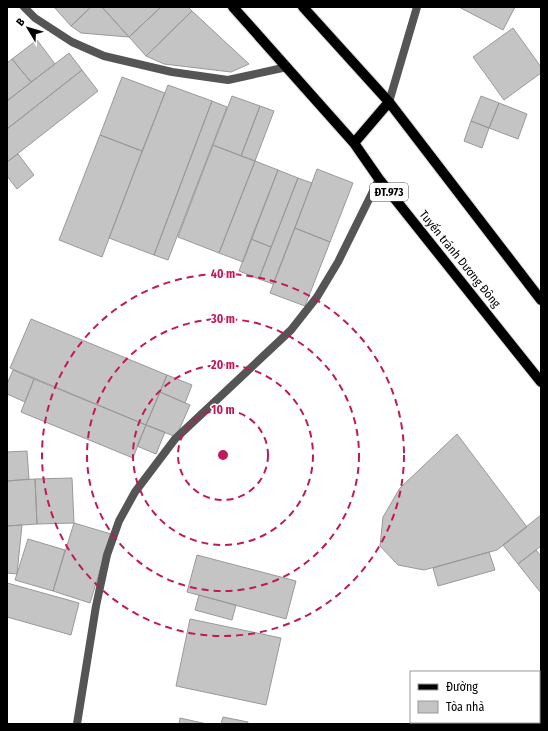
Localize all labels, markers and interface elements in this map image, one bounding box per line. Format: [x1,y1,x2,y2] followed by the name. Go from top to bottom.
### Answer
[8,8,48,48] north arrow
[13,16,28,29] text: B
[370,183,408,201] road number: ĐT.973
[417,207,504,311] street label: Tuyến tránh Dương Đông
[211,267,235,281] text: 40 m
[210,312,235,326] text: 30 m
[210,358,235,372] text: 20 m
[211,403,235,417] text: 10 m
[216,448,230,462] centre of rings
[410,671,540,723] legend
[446,680,478,694] text: Đường
[446,700,484,714] text: Tòa nhà

